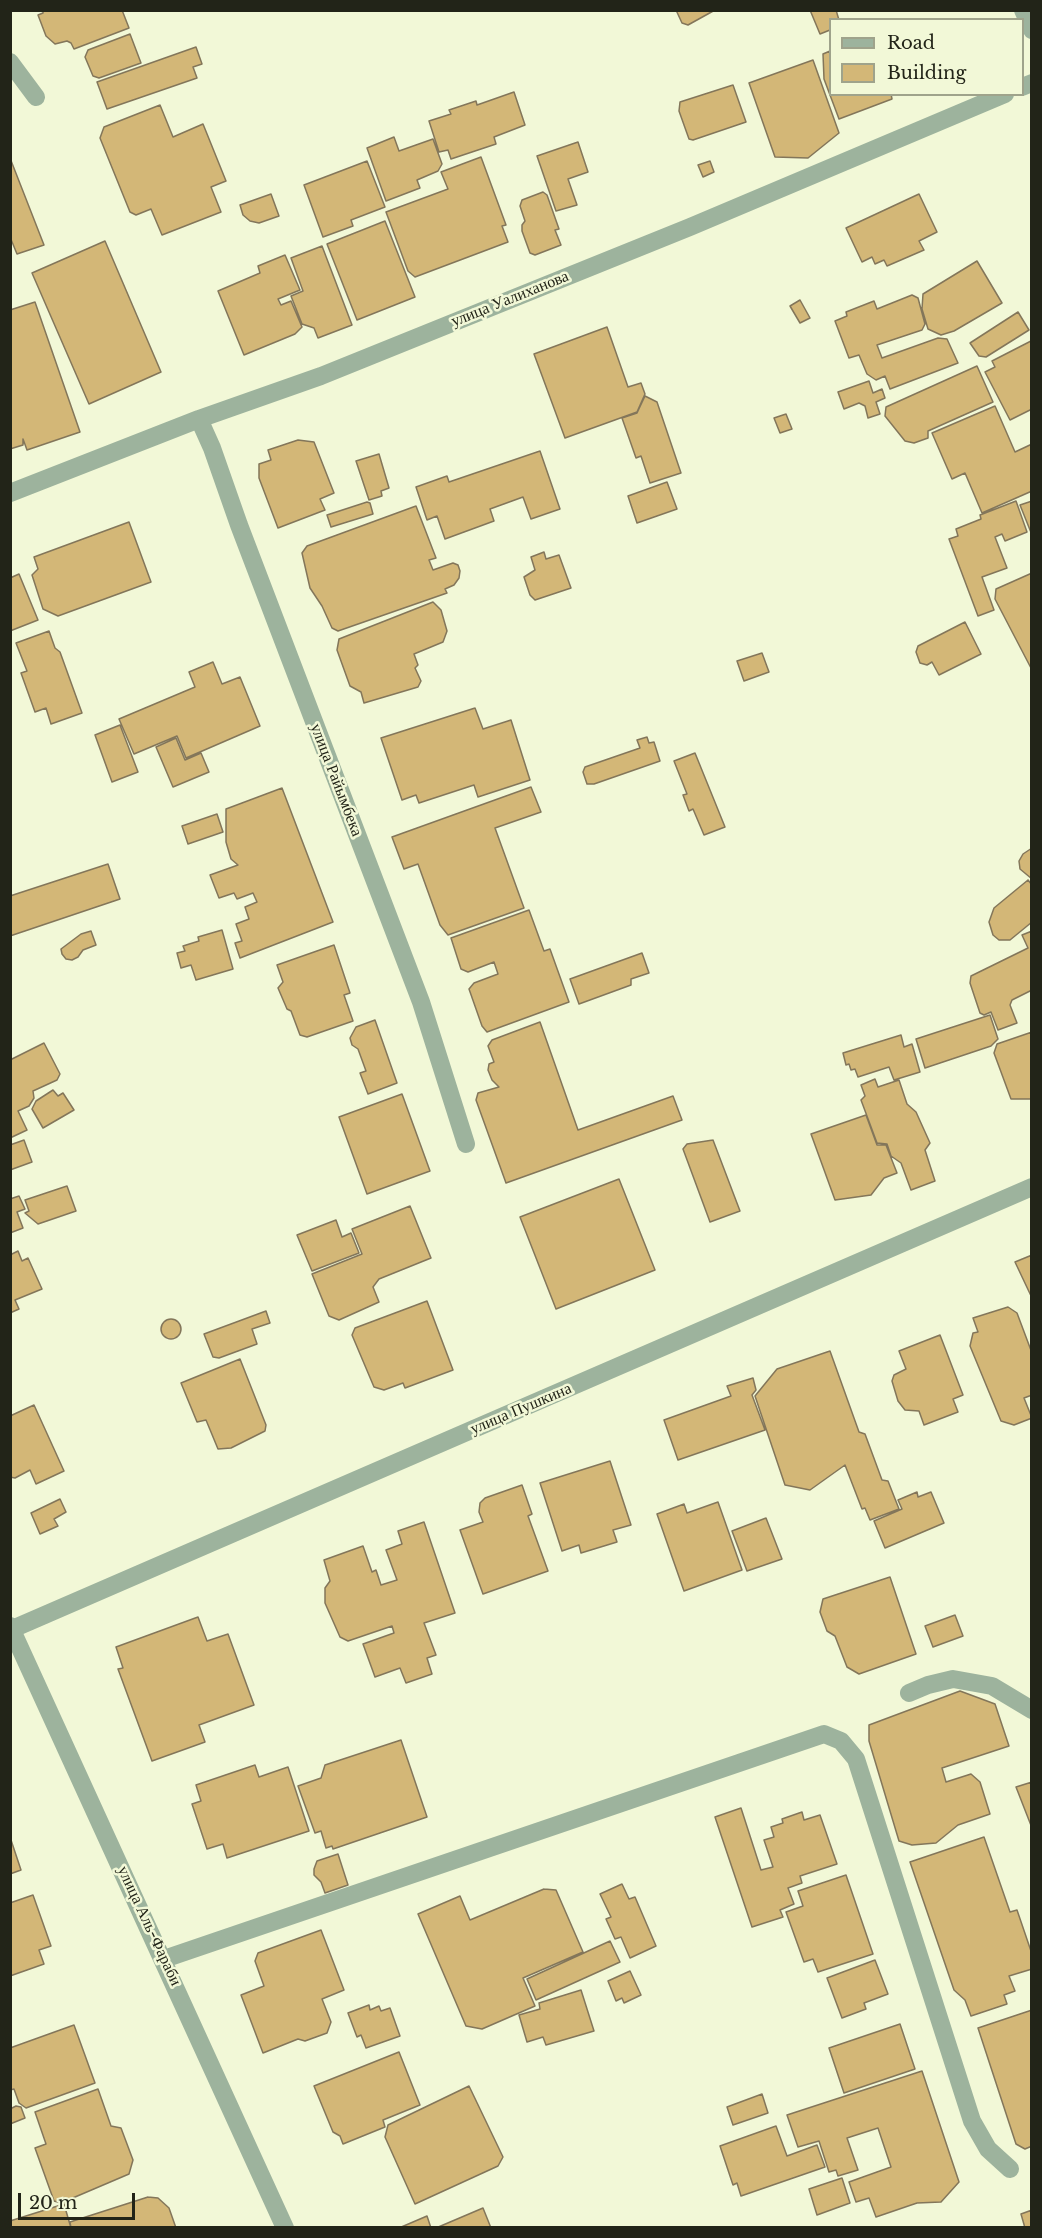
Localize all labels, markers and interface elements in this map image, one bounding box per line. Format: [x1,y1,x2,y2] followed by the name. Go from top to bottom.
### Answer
[829,18,1024,96] legend
[887,32,935,54] text: Road
[887,62,966,84] text: Building
[448,267,572,331] street label: улица Уалиханова
[306,721,366,839] street label: улица Райымбека
[468,1379,574,1439] street label: улица Пушкина
[113,1863,185,1989] street label: улица Аль-Фараби
[21,2181,138,2219] scale bar
[29,2192,77,2214] text: 20 m

